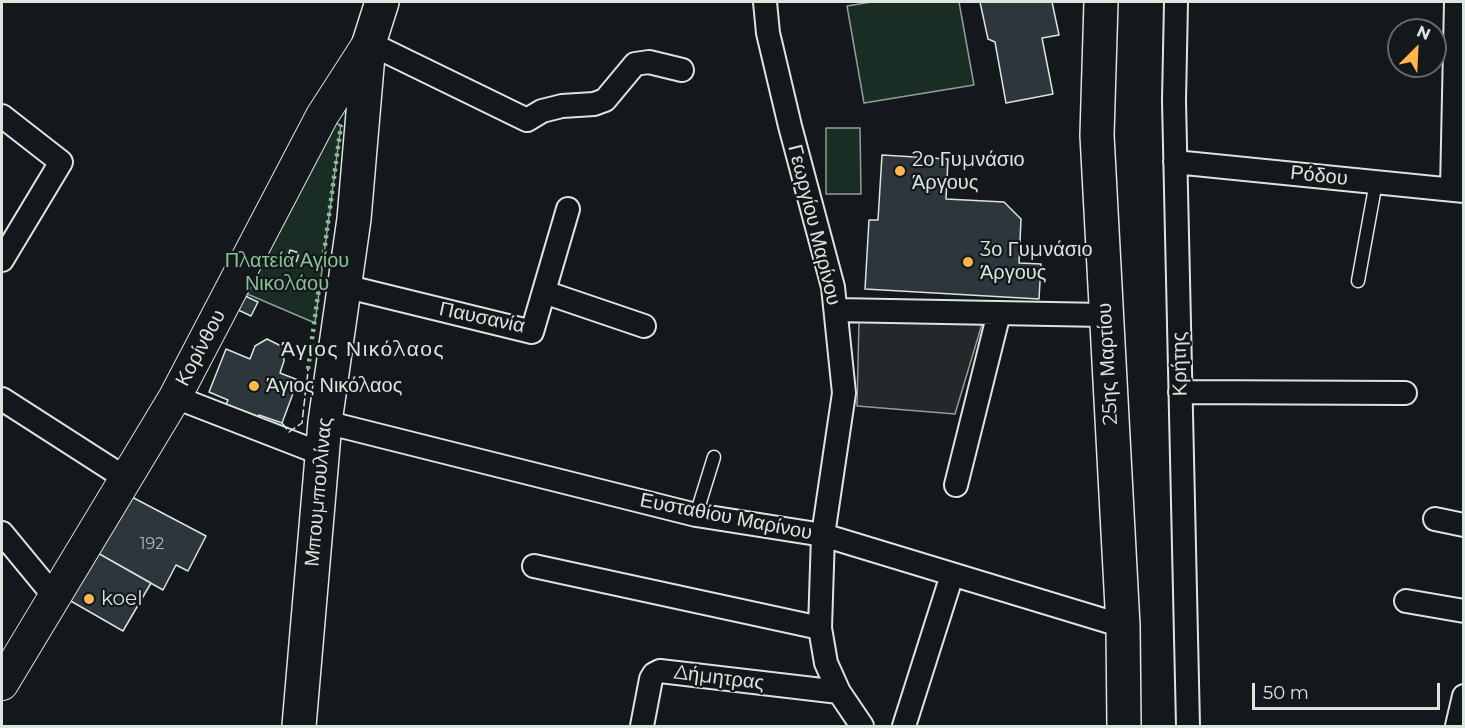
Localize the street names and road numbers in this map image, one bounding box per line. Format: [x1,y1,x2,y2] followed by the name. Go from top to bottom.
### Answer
[782,142,846,308] street label: Γεωργίου Μαρίνου
[1289,161,1349,191] street label: Ρόδου
[437,297,527,339] street label: Παυσανία
[1093,302,1123,426] street label: 25ης Μαρτίου
[171,306,231,390] street label: Κορίνθου
[1167,332,1193,396] street label: Κρήτης
[301,416,337,568] street label: Μπουμπουλίνας
[638,489,814,545] street label: Ευσταθίου Μαρίνου
[673,661,765,695] street label: Δήμητρας

